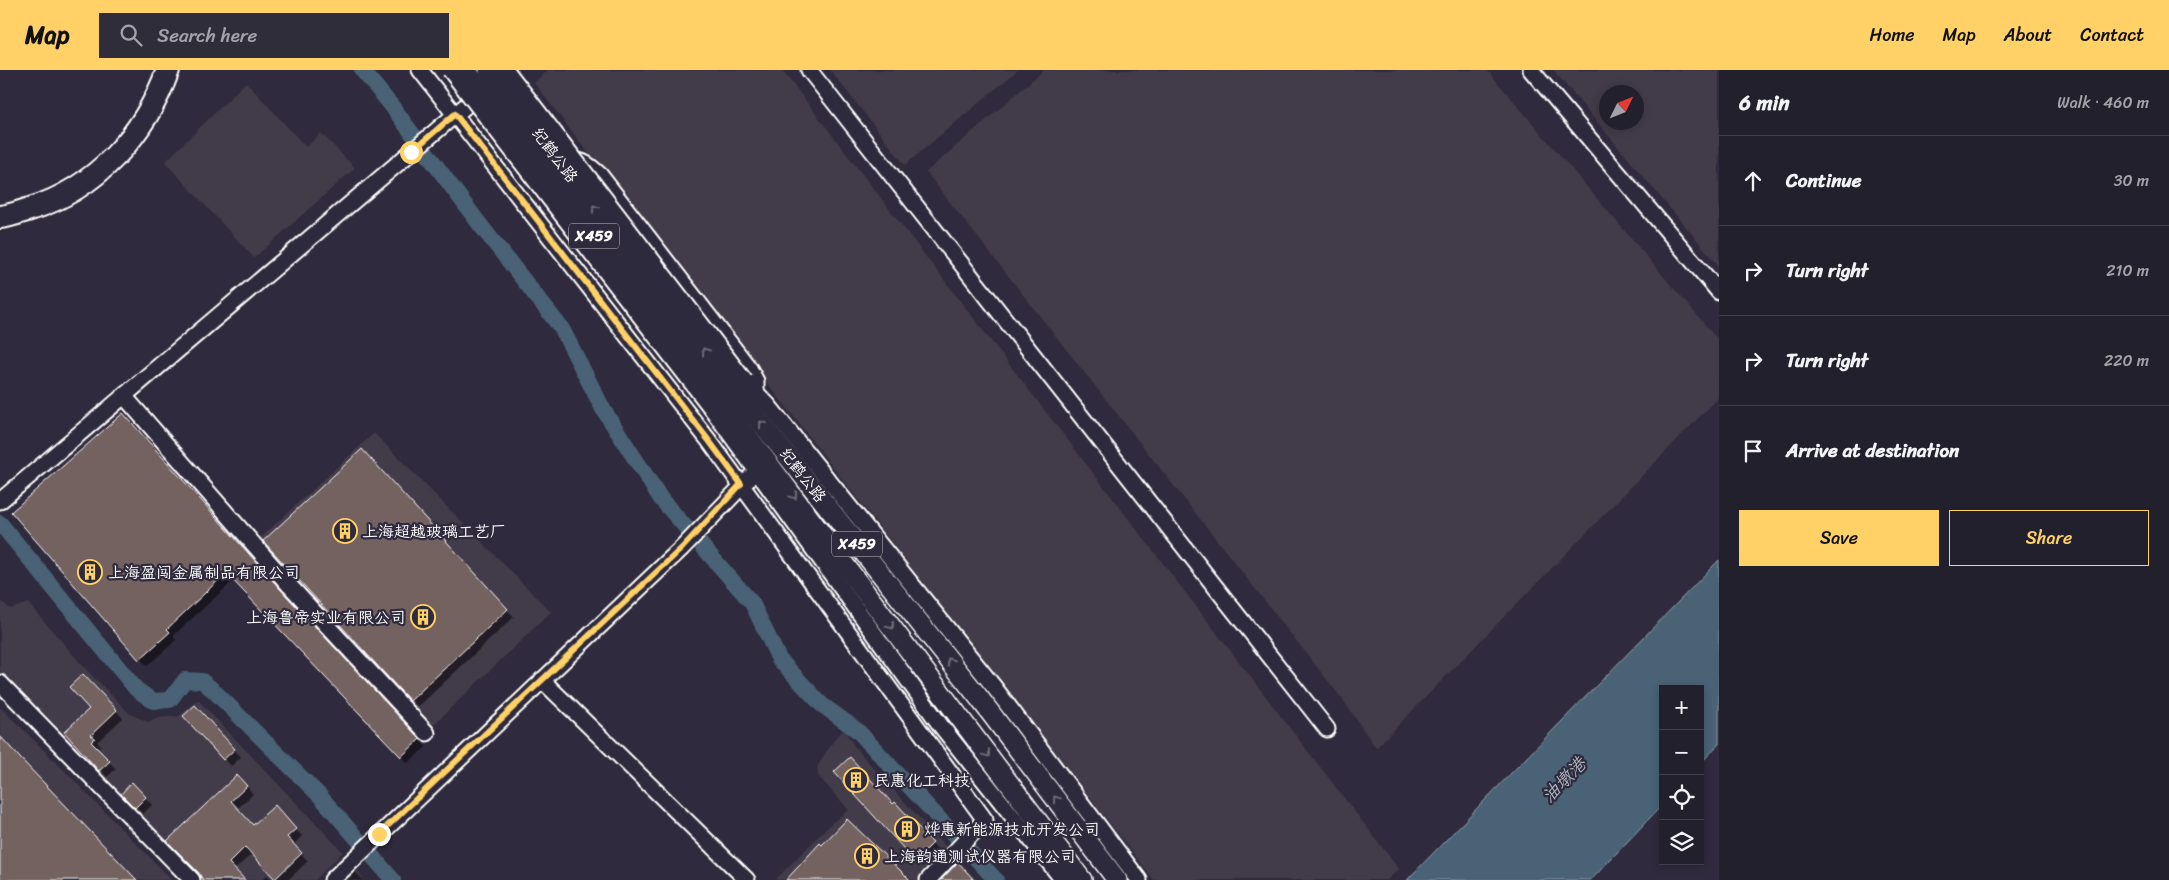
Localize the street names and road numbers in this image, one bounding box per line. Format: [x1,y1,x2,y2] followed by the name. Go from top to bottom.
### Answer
[524,121,586,189] street label: 纪鹤公路
[569,224,619,248] road number: X459
[772,441,834,509] street label: 纪鹤公路
[832,532,882,556] road number: X459

